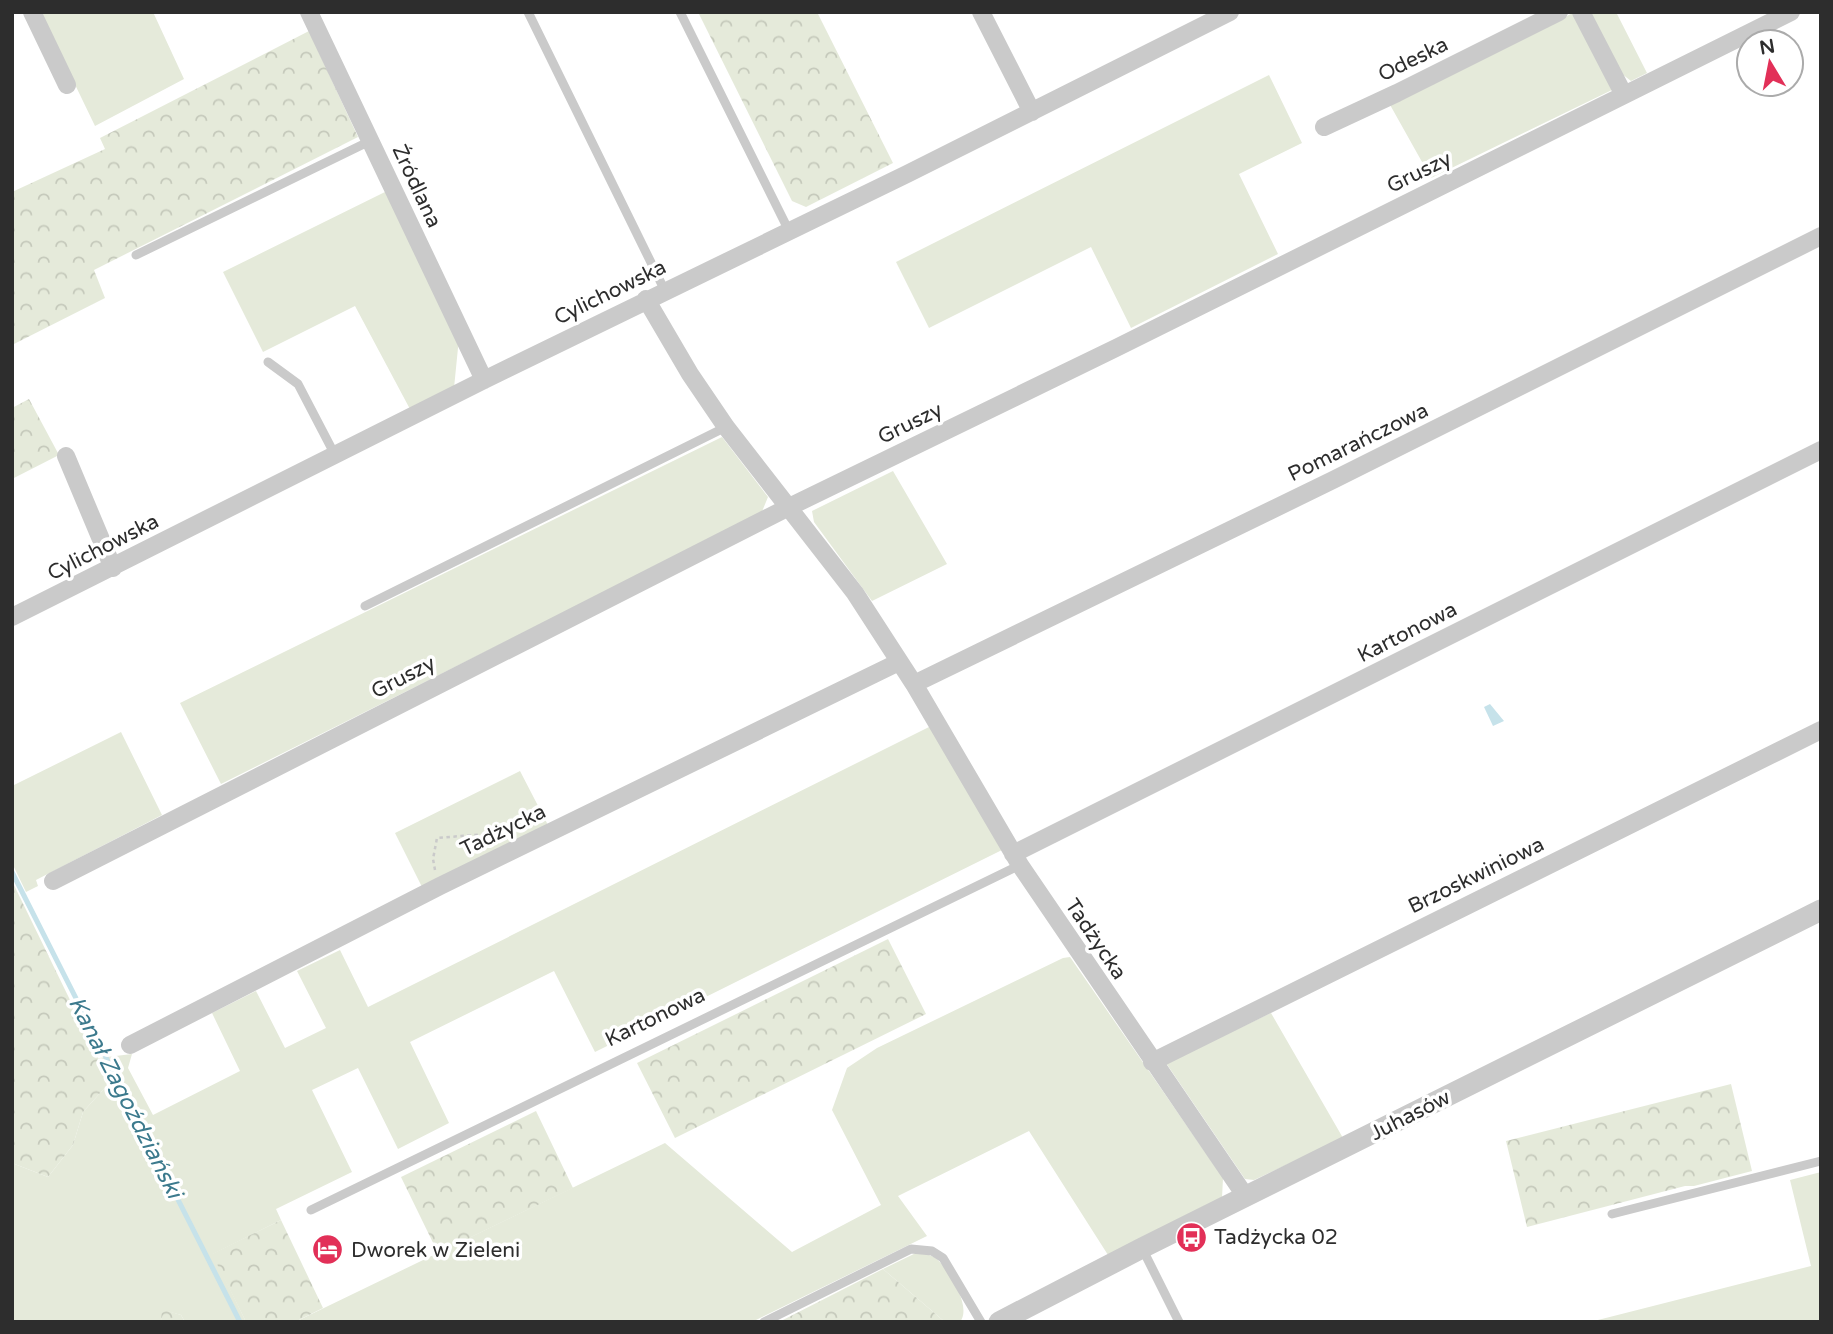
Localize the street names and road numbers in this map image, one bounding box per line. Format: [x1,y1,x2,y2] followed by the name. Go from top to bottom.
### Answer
[1374,32,1452,87] street label: Odeska
[386,141,447,232] street label: Źródlana
[1383,146,1456,199] street label: Gruszy
[550,255,670,330] street label: Cylichowska
[874,397,947,450] street label: Gruszy
[1284,398,1432,487] street label: Pomarańczowa
[43,509,163,586] street label: Cylichowska
[1353,597,1461,668] street label: Kartonowa
[367,651,439,704] street label: Gruszy
[456,799,550,862] street label: Tadżycka
[1404,832,1548,919] street label: Brzoskwiniowa
[1060,894,1132,984] street label: Tadżycka
[601,982,709,1052] street label: Kartonowa
[1366,1085,1455,1146] street label: Juhasów

